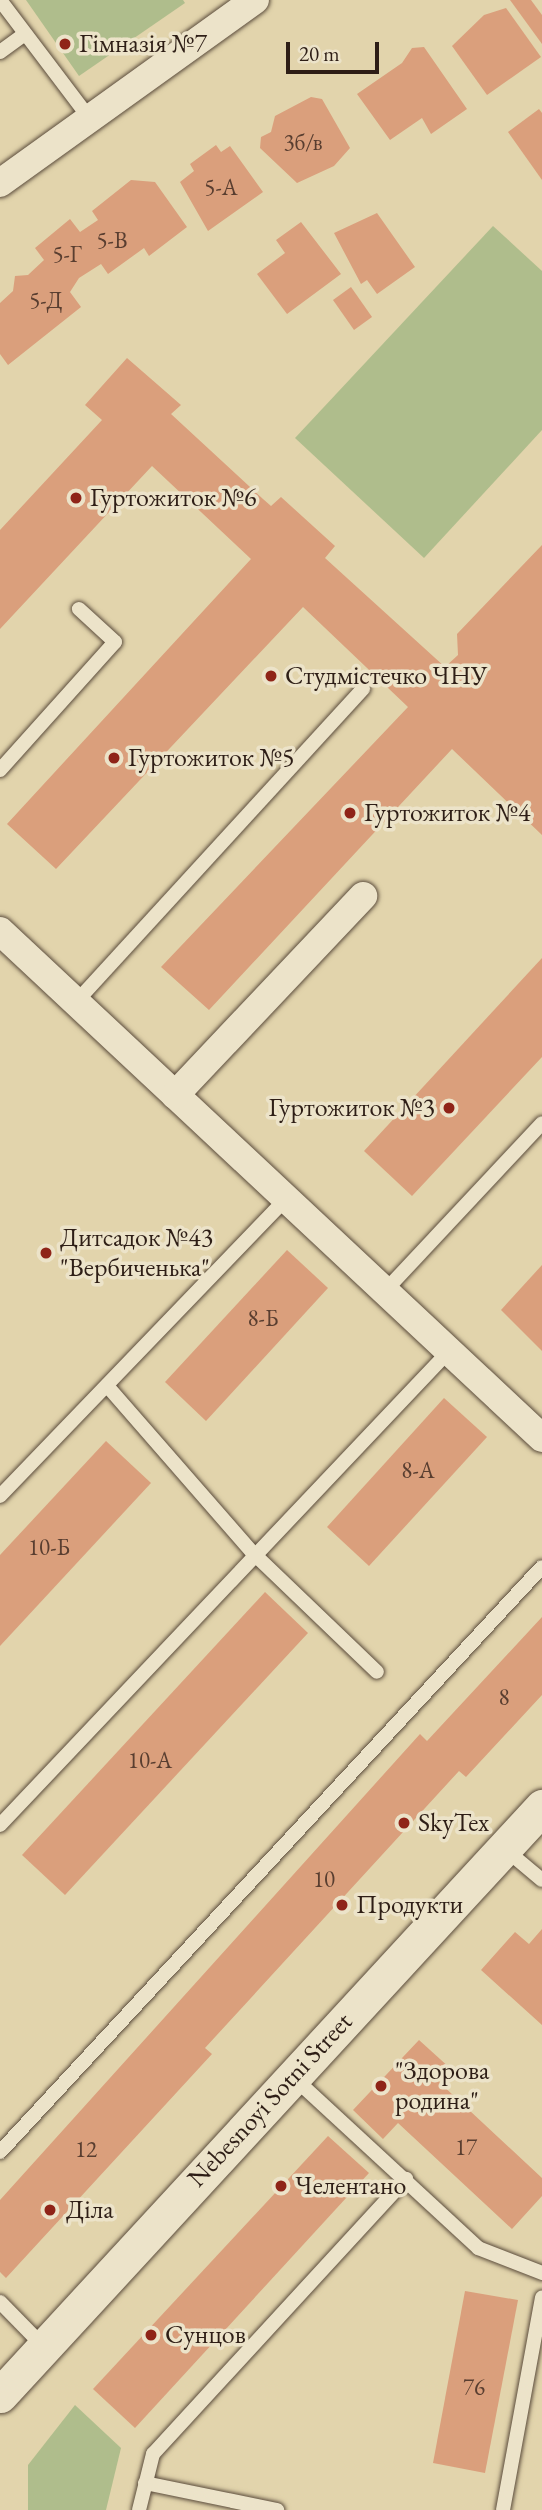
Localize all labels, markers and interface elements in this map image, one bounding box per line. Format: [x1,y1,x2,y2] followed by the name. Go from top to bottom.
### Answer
[79,28,207,60] place label: Гімназія №7
[290,28,383,72] scale bar
[57,36,73,52] marker: Гімназія №7
[299,40,340,67] text: 20 m
[283,128,323,156] house number: 3б/в
[204,173,238,201] house number: 5-А
[97,226,127,254] house number: 5-В
[52,240,82,268] house number: 5-Г
[29,286,63,314] house number: 5-Д
[90,482,256,514] place label: Гуртожиток №6
[68,490,84,506] marker: Гуртожиток №6
[285,660,488,692] place label: Студмістечко ЧНУ
[263,668,279,684] marker: Студмістечко ЧНУ
[128,742,294,774] place label: Гуртожиток №5
[106,750,122,766] marker: Гуртожиток №5
[364,797,530,829] place label: Гуртожиток №4
[342,805,358,821] marker: Гуртожиток №4
[269,1092,435,1124] place label: Гуртожиток №3
[441,1100,457,1116] marker: Гуртожиток №3
[60,1222,213,1284] place label: Дитсадок №43 "Вербиченька"
[38,1245,54,1261] marker: Дитсадок №43 "Вербиченька"
[248,1304,278,1332] house number: 8-Б
[401,1456,435,1484] house number: 8-А
[28,1533,70,1561] house number: 10-Б
[498,1683,510,1711] house number: 8
[128,1746,172,1774] house number: 10-А
[418,1807,489,1839] place label: SkyTex
[396,1815,412,1831] marker: SkyTex
[313,1865,335,1893] house number: 10
[356,1889,463,1921] place label: Продукти
[334,1897,350,1913] marker: Продукти
[181,2006,359,2194] street label: Nebesnoyi Sotni Street
[395,2055,489,2116] place label: "Здорова родина"
[373,2078,389,2094] marker: "Здорова родина"
[455,2133,477,2161] house number: 17
[75,2135,97,2163] house number: 12
[295,2170,406,2202] place label: Челентано
[273,2178,289,2194] marker: Челентано
[66,2194,114,2226] place label: Діла
[40,2200,60,2220] marker: Діла
[165,2319,246,2351] place label: Сунцов
[143,2327,159,2343] marker: Сунцов
[463,2373,485,2401] house number: 76

